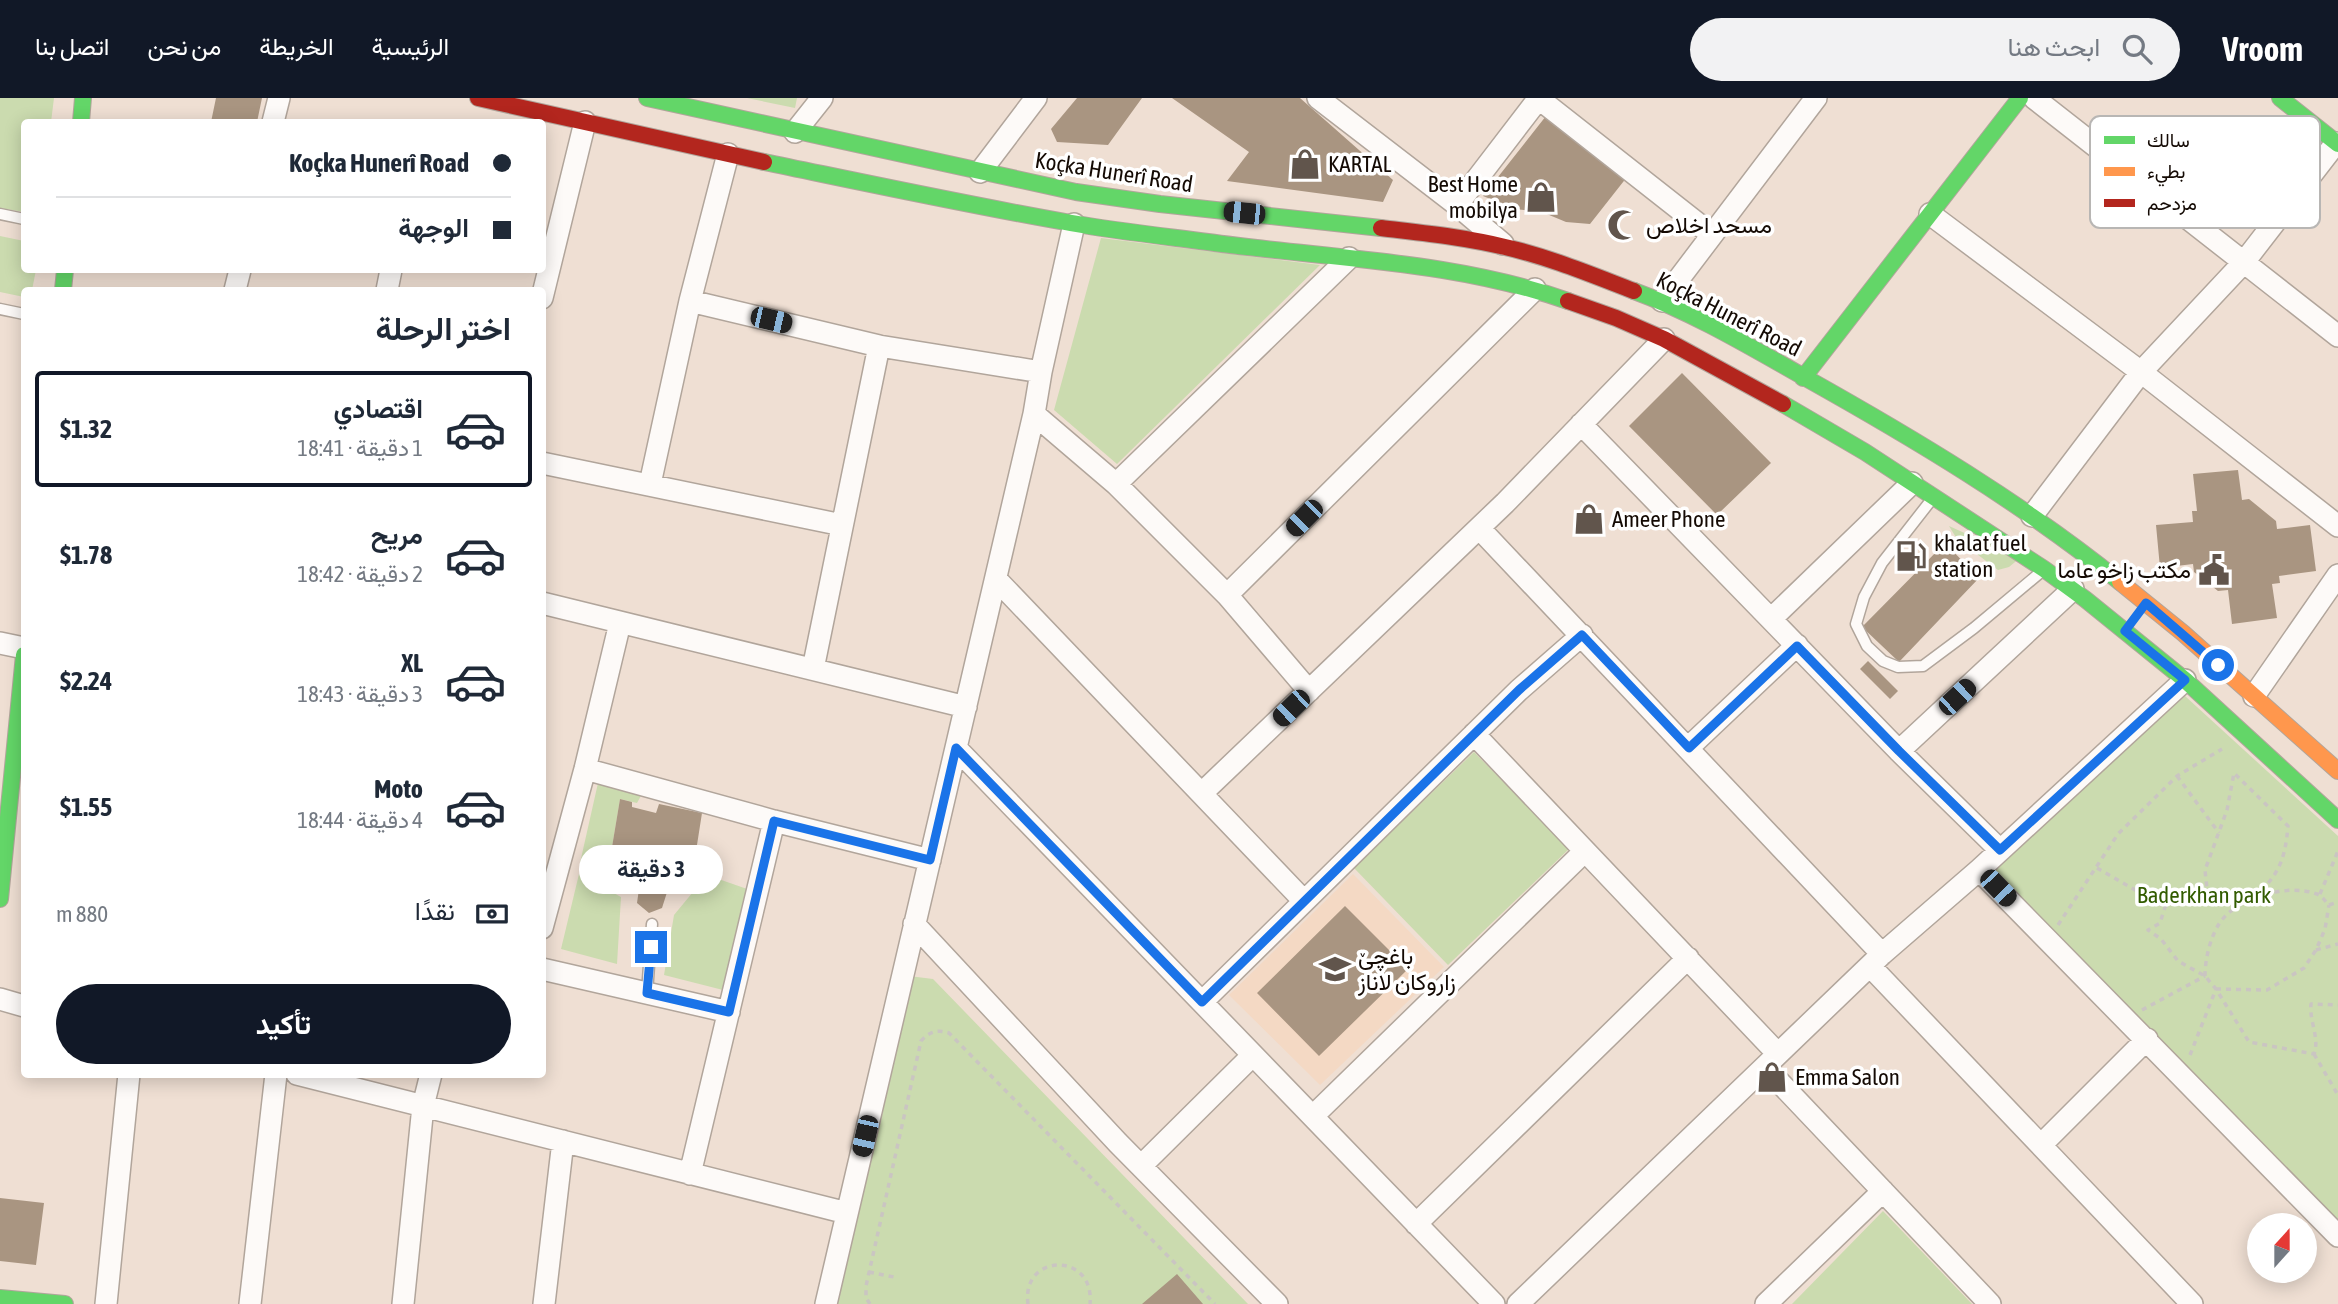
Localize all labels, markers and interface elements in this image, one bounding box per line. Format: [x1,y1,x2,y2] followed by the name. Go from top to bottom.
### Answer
[1690,18,2180,81] search box
[2118,30,2156,68] icon: search
[2222,30,2303,68] text: Vroom
[2008,32,2100,62] text: ابحث هنا
[35,33,109,60] text: اتصل بنا
[147,33,221,60] text: من نحن
[259,33,334,60] text: الخريطة
[372,33,449,60] text: الرئيسية
[2090,116,2320,228] legend
[2147,129,2190,151] text: سالك
[1033,147,1195,197] street label: Koçka Hunerî Road
[1288,147,1322,181] shop icon: KARTAL
[289,148,469,178] text: Koçka Hunerî Road
[1328,151,1391,177] place label: KARTAL
[2147,160,2185,187] text: بطيء
[1428,171,1518,223] place label: Best Home mobilya
[1524,180,1558,214] shop icon: Best Home mobilya
[2147,192,2197,216] text: مزدحم
[1223,200,1266,226] car
[1606,208,1640,242] mosque icon: مسحد اخلاص
[1646,212,1772,239] place label: مسحد اخلاص
[398,213,469,243] text: الوجهة
[1652,266,1806,362] street label: Koçka Hunerî Road
[749,305,794,335] car
[375,310,511,347] text: اختر الرحلة
[334,394,423,424] text: اقتصادي
[444,398,507,461] icon: car
[60,414,112,444] text: $1.32
[297,435,423,461] text: 1 دقيقة · 18:41
[1282,496,1327,540] car
[1572,502,1606,536] shop icon: Ameer Phone
[1612,506,1725,532] place label: Ameer Phone
[371,520,423,550] text: مريح
[444,524,507,587] icon: car
[1934,530,2027,582] place label: khalat fuel station
[1894,539,1928,573] fuel station icon: khalat fuel station
[60,540,112,570] text: $1.78
[2197,553,2231,587] public building icon: مكتب زاخو عاما
[2058,557,2191,585] place label: مكتب زاخو عاما
[297,561,423,587] text: 2 دقيقة · 18:42
[401,648,423,678] text: XL
[2202,649,2234,681] route start
[444,650,507,713] icon: car
[60,666,112,696] text: $2.24
[1935,675,1980,719] car
[297,681,423,707] text: 3 دقيقة · 18:43
[1269,686,1314,730] car
[374,774,423,804] text: Moto
[444,776,507,839] icon: car
[60,792,112,822] text: $1.55
[297,807,423,833] text: 4 دقيقة · 18:44
[579,846,723,894] callout: 3 دقيقة
[617,856,685,882] text: 3 دقيقة
[1976,866,2021,910] car
[2137,882,2271,908] park label: Baderkhan park
[473,895,511,933] icon: cash
[415,896,455,926] text: نقدًا
[56,901,108,927] text: 880 m
[635,931,667,963] route end
[1357,943,1456,997] place label: باغچێ زاروكان لاناز
[1318,952,1352,986] school or university icon: باغچێ زاروكان لاناز
[56,984,511,1064] button: تأكيد
[1755,1060,1789,1094] shop icon: Emma Salon
[1795,1064,1900,1090] place label: Emma Salon
[851,1113,880,1159] car
[2247,1213,2317,1283] north arrow
[2247,1213,2317,1283] map controls

